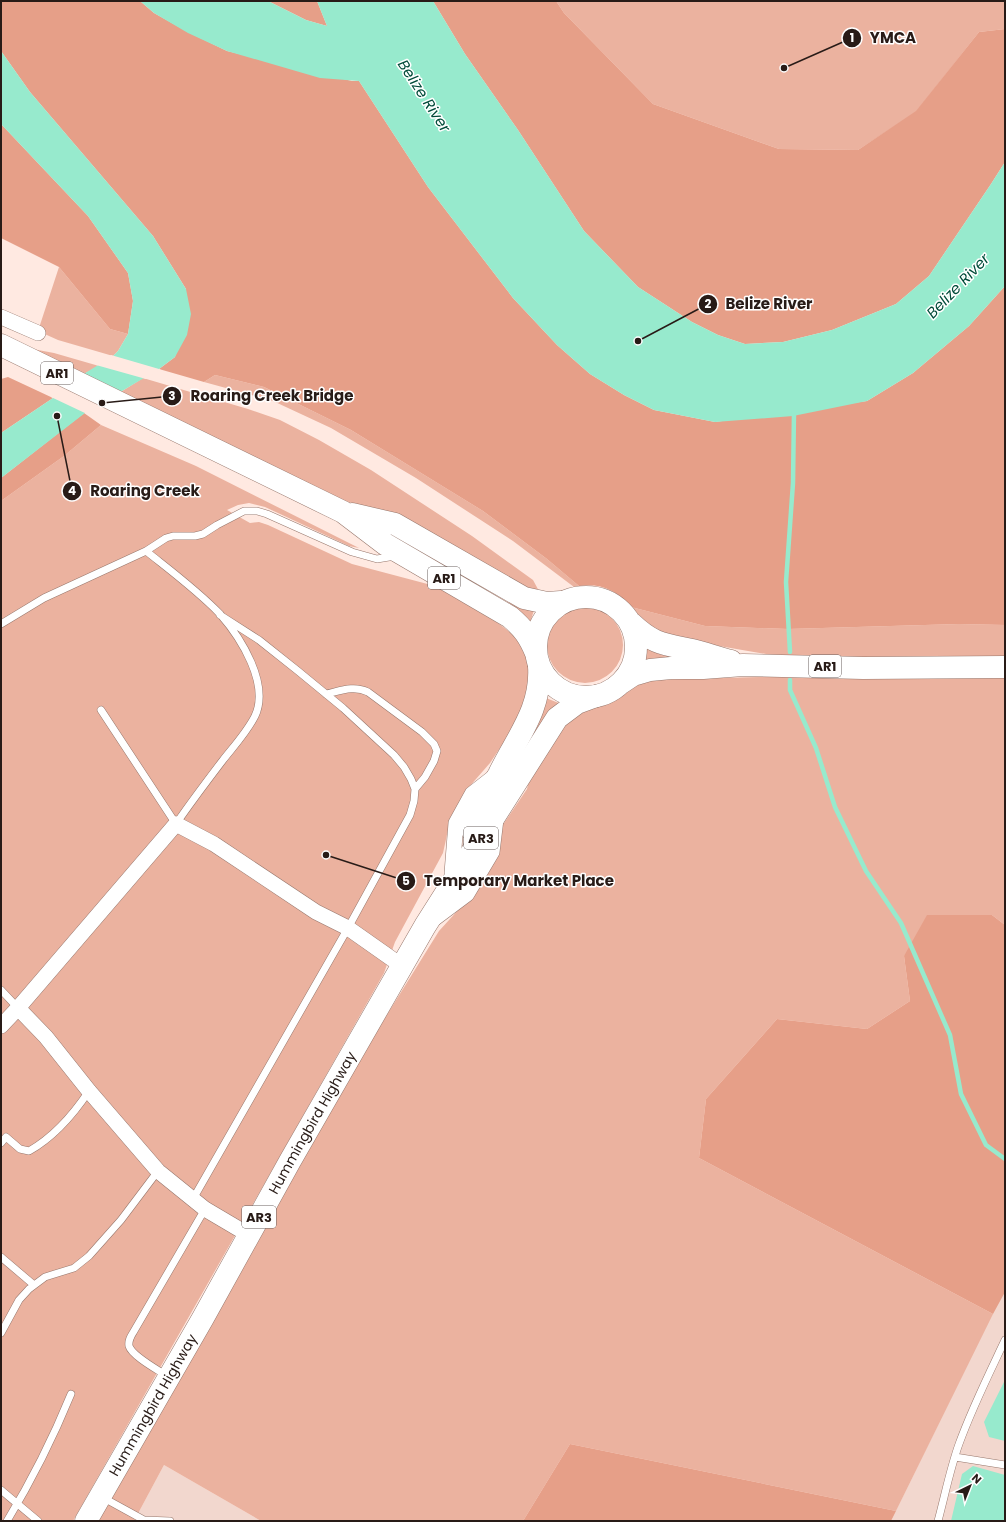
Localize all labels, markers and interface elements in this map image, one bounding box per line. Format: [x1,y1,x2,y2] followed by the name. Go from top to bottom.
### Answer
[842,24,924,51] callout: YMCA
[870,27,916,48] text: YMCA
[850,29,854,46] text: 1
[393,55,456,136] water label: Belize River
[921,248,994,323] water label: Belize River
[698,290,821,317] callout: Belize River
[725,293,813,314] text: Belize River
[705,295,712,312] text: 2
[41,362,73,384] road number: AR1
[162,383,361,410] callout: Roaring Creek Bridge
[191,385,353,406] text: Roaring Creek Bridge
[168,387,176,404] text: 3
[62,478,208,505] callout: Roaring Creek
[90,480,200,501] text: Roaring Creek
[68,482,76,499] text: 4
[428,567,460,589] road number: AR1
[809,655,841,677] road number: AR1
[464,827,498,849] road number: AR3
[396,867,622,894] callout: Temporary Market Place
[424,870,614,891] text: Temporary Market Place
[402,872,410,889] text: 5
[264,1048,361,1198] street label: Hummingbird Highway
[242,1206,276,1228] road number: AR3
[104,1330,202,1480] street label: Hummingbird Highway
[950,1466,990,1506] north arrow
[968,1470,985,1487] text: N

